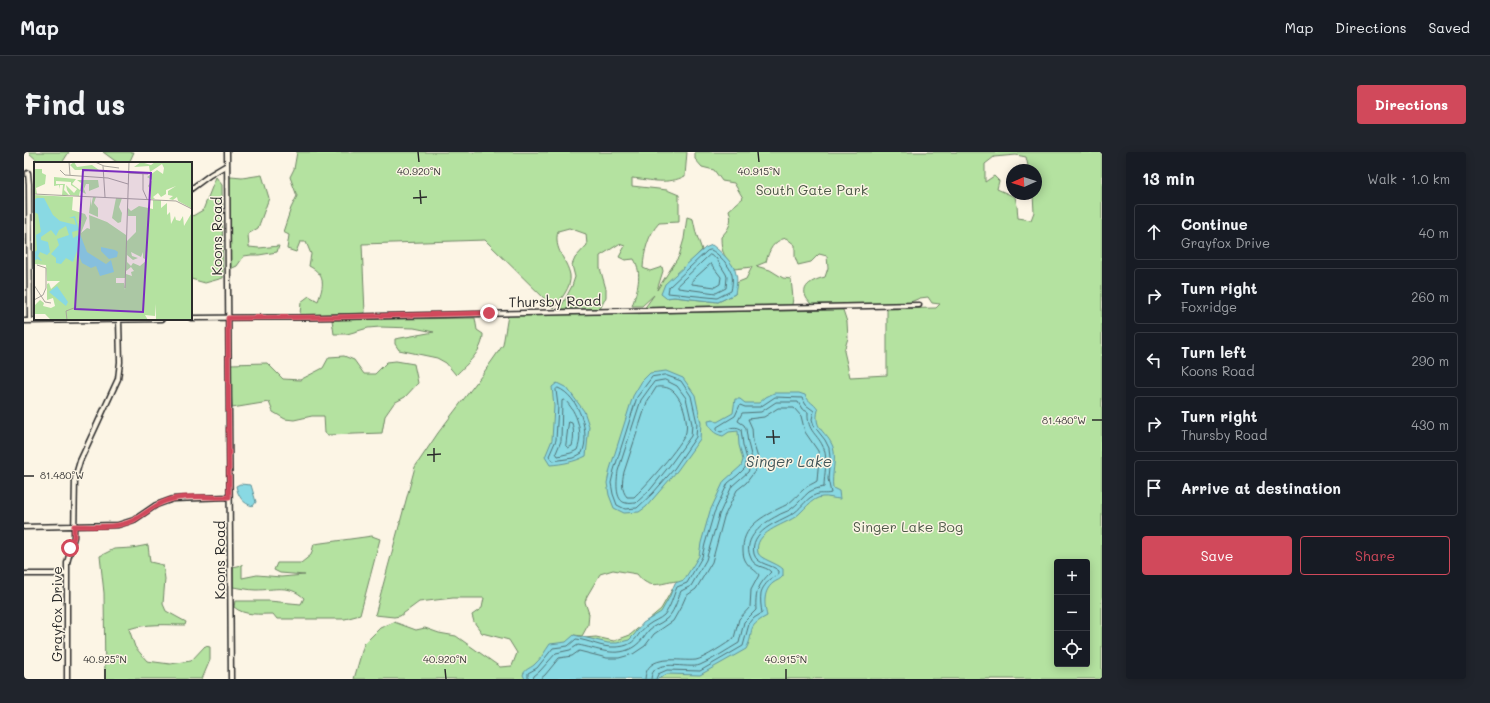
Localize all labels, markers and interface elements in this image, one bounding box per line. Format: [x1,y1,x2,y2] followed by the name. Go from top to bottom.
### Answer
[20,15,59,40] text: Map
[1285,18,1313,37] text: Map
[1335,18,1406,37] text: Directions
[1428,18,1470,37] text: Saved
[1357,85,1466,124] button: Directions
[24,86,125,122] text: Find us
[34,162,192,320] inset map
[397,164,441,178] text: 40.920°N
[738,164,780,178] text: 40.915°N
[1006,164,1042,200] north arrow
[1142,167,1195,189] text: 13 min
[1367,170,1450,187] text: Walk · 1.0 km
[756,180,868,199] park label: South Gate Park
[207,196,226,276] street label: Koons Road
[1181,214,1248,234] text: Continue
[1143,221,1165,243] icon: ahead
[1419,224,1449,241] text: 40 m
[1181,234,1270,251] text: Grayfox Drive
[1181,278,1258,298] text: Turn right
[1143,285,1165,307] icon: right
[1411,288,1449,305] text: 260 m
[508,291,602,311] street label: Thursby Road
[1181,298,1237,315] text: Foxridge
[480,304,498,322] route end
[1181,342,1246,362] text: Turn left
[1143,349,1165,371] icon: left
[1412,352,1449,369] text: 290 m
[1181,362,1254,379] text: Koons Road
[1181,406,1258,426] text: Turn right
[1042,413,1086,427] text: 81.480°W
[1143,413,1165,435] icon: right
[1411,416,1449,433] text: 430 m
[1181,426,1267,443] text: Thursby Road
[746,451,832,471] water label: Singer Lake
[40,468,84,482] text: 81.480°W
[1143,477,1165,499] icon: arrive
[1181,478,1341,498] text: Arrive at destination
[853,517,963,536] park label: Singer Lake Bog
[210,520,229,600] street label: Koons Road
[1142,536,1292,575] button: Save
[1300,536,1450,575] button: Share
[61,539,79,557] route start
[1054,559,1090,667] map controls
[1054,559,1090,595] button: +
[47,566,66,662] street label: Grayfox Drive
[1054,595,1090,631] button: −
[1054,631,1090,667] button: locate
[83,652,127,666] text: 40.925°N
[423,652,467,666] text: 40.920°N
[765,652,807,666] text: 40.915°N

